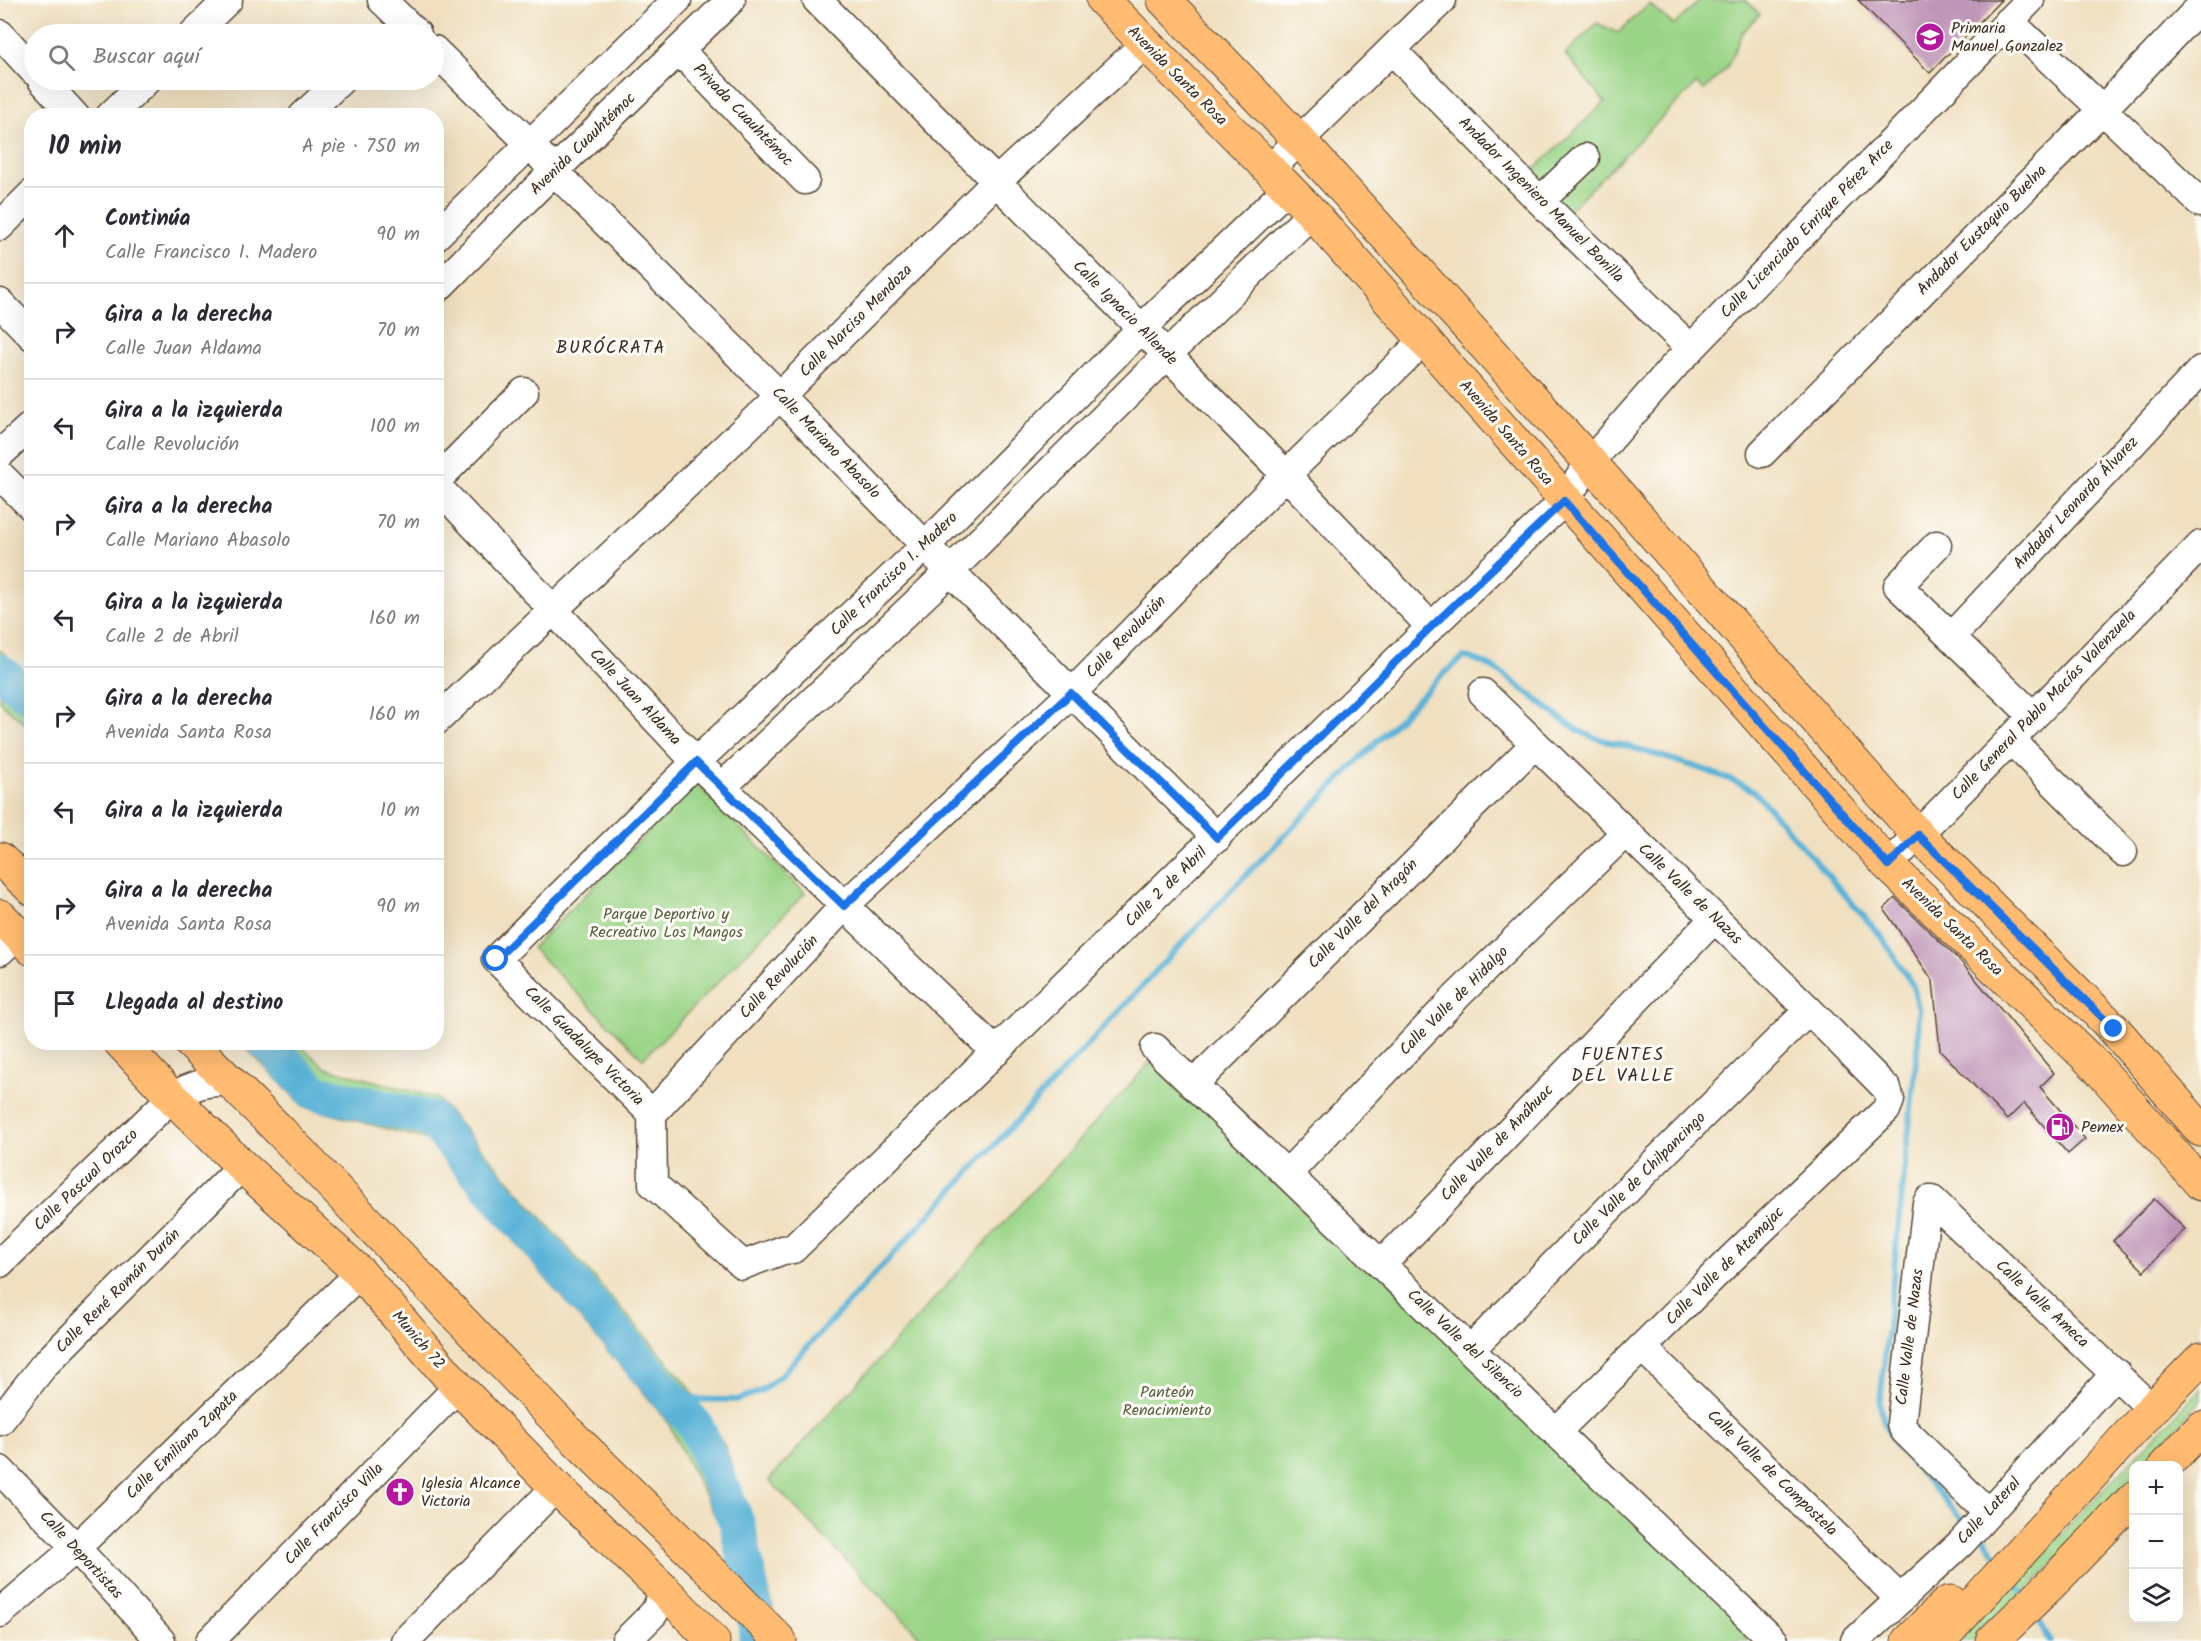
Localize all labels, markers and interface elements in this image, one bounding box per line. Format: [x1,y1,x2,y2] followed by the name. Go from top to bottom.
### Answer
[1951,16,2063,59] place label: Primaria Manuel Gonzalez
[1121,20,1233,132] street label: Avenida Santa Rosa
[1914,21,1946,53] school or university icon: Primaria Manuel Gonzalez
[24,24,444,90] search box
[93,40,200,75] text: Buscar aquí
[45,41,78,74] icon: search
[687,58,799,172] street label: Privada Cuauhtémoc
[524,87,642,201] street label: Avenida Cuauhtémoc
[1452,111,1630,289] street label: Andador Ingeniero Manuel Bonilla
[48,126,122,168] text: 10 min
[302,131,420,163] text: A pie · 750 m
[1714,134,1900,324] street label: Calle Licenciado Enrique Pérez Arce
[1911,159,2053,301] street label: Andador Eustaquio Buelna
[105,202,190,237] text: Continúa
[48,219,81,252] icon: ahead
[376,219,420,251] text: 90 m
[105,237,317,269] text: Calle Francisco I. Madero
[1067,255,1183,371] street label: Calle Ignacio Allende
[794,259,918,383] street label: Calle Narciso Mendoza
[105,298,272,333] text: Gira a la derecha
[48,315,81,348] icon: right
[377,315,420,347] text: 70 m
[105,333,262,365] text: Calle Juan Aldama
[556,334,666,363] district label: BURÓCRATA
[1453,374,1559,492] street label: Avenida Santa Rosa
[765,381,887,505] street label: Calle Mariano Abasolo
[105,394,283,429] text: Gira a la izquierda
[48,411,81,444] icon: left
[370,411,420,443] text: 100 m
[105,429,239,461] text: Calle Revolución
[2007,431,2145,575] street label: Andador Leonardo Álvarez
[105,490,272,525] text: Gira a la derecha
[824,506,964,642] street label: Calle Francisco I. Madero
[48,507,81,540] icon: right
[377,507,420,539] text: 70 m
[105,525,290,557] text: Calle Mariano Abasolo
[105,586,283,621] text: Gira a la izquierda
[1080,590,1172,684] street label: Calle Revolución
[48,603,81,636] icon: left
[369,603,420,635] text: 160 m
[1946,604,2142,806] street label: Calle General Pablo Macías Valenzuela
[105,621,239,653] text: Calle 2 de Abril
[583,643,687,751] street label: Calle Juan Aldama
[105,682,272,717] text: Gira a la derecha
[48,699,81,732] icon: right
[369,699,420,731] text: 160 m
[105,717,272,749] text: Avenida Santa Rosa
[105,794,283,829] text: Gira a la izquierda
[48,795,81,828] icon: left
[380,795,420,827] text: 10 m
[1632,837,1748,951] street label: Calle Valle de Nazas
[1119,841,1213,933] street label: Calle 2 de Abril
[1302,853,1424,975] street label: Calle Valle del Aragón
[1895,872,2009,982] street label: Avenida Santa Rosa
[105,874,272,909] text: Gira a la derecha
[48,891,81,924] icon: right
[376,891,420,923] text: 90 m
[589,902,743,945] park label: Parque Deportivo y Recreativo Los Mangos
[105,909,272,941] text: Avenida Santa Rosa
[733,929,825,1025] street label: Calle Revolución
[1393,940,1515,1062] street label: Calle Valle de Hidalgo
[482,945,508,971] route start
[518,980,650,1112] street label: Calle Guadalupe Victoria
[105,986,283,1021] text: Llegada al destino
[48,987,81,1020] icon: arrive
[2100,1015,2126,1041] route end
[1571,1041,1675,1091] district label: FUENTES DEL VALLE
[1434,1079,1560,1207] street label: Calle Valle de Anáhuac
[1566,1106,1712,1252] street label: Calle Valle de Chilpancingo
[2044,1111,2076,1143] fuel station icon: Pemex
[2081,1115,2125,1140] place label: Pemex
[28,1123,144,1237] street label: Calle Pascual Orozco
[1660,1201,1790,1331] street label: Calle Valle de Atemajac
[50,1223,186,1359] street label: Calle René Román Durán
[1989,1254,2095,1354] street label: Calle Valle Ameca
[1889,1267,1931,1407] street label: Calle Valle de Nazas
[1401,1283,1529,1405] street label: Calle Valle del Silencio
[385,1305,451,1375] street label: Munich 72
[1122,1380,1212,1423] park label: Panteón Renacimiento
[120,1385,244,1505] street label: Calle Emiliano Zapata
[1701,1404,1843,1542] street label: Calle Valle de Compostela
[278,1457,390,1571] street label: Calle Francisco Villa
[2129,1461,2183,1623] map controls
[2129,1461,2183,1515] button: +
[421,1471,520,1514] place label: Iglesia Alcance Victoria
[1951,1471,2027,1551] street label: Calle Lateral
[384,1476,416,1508] church icon: Iglesia Alcance Victoria
[33,1505,129,1605] street label: Calle Deportistas
[2129,1515,2183,1569] button: −
[2129,1569,2183,1623] button: layers

